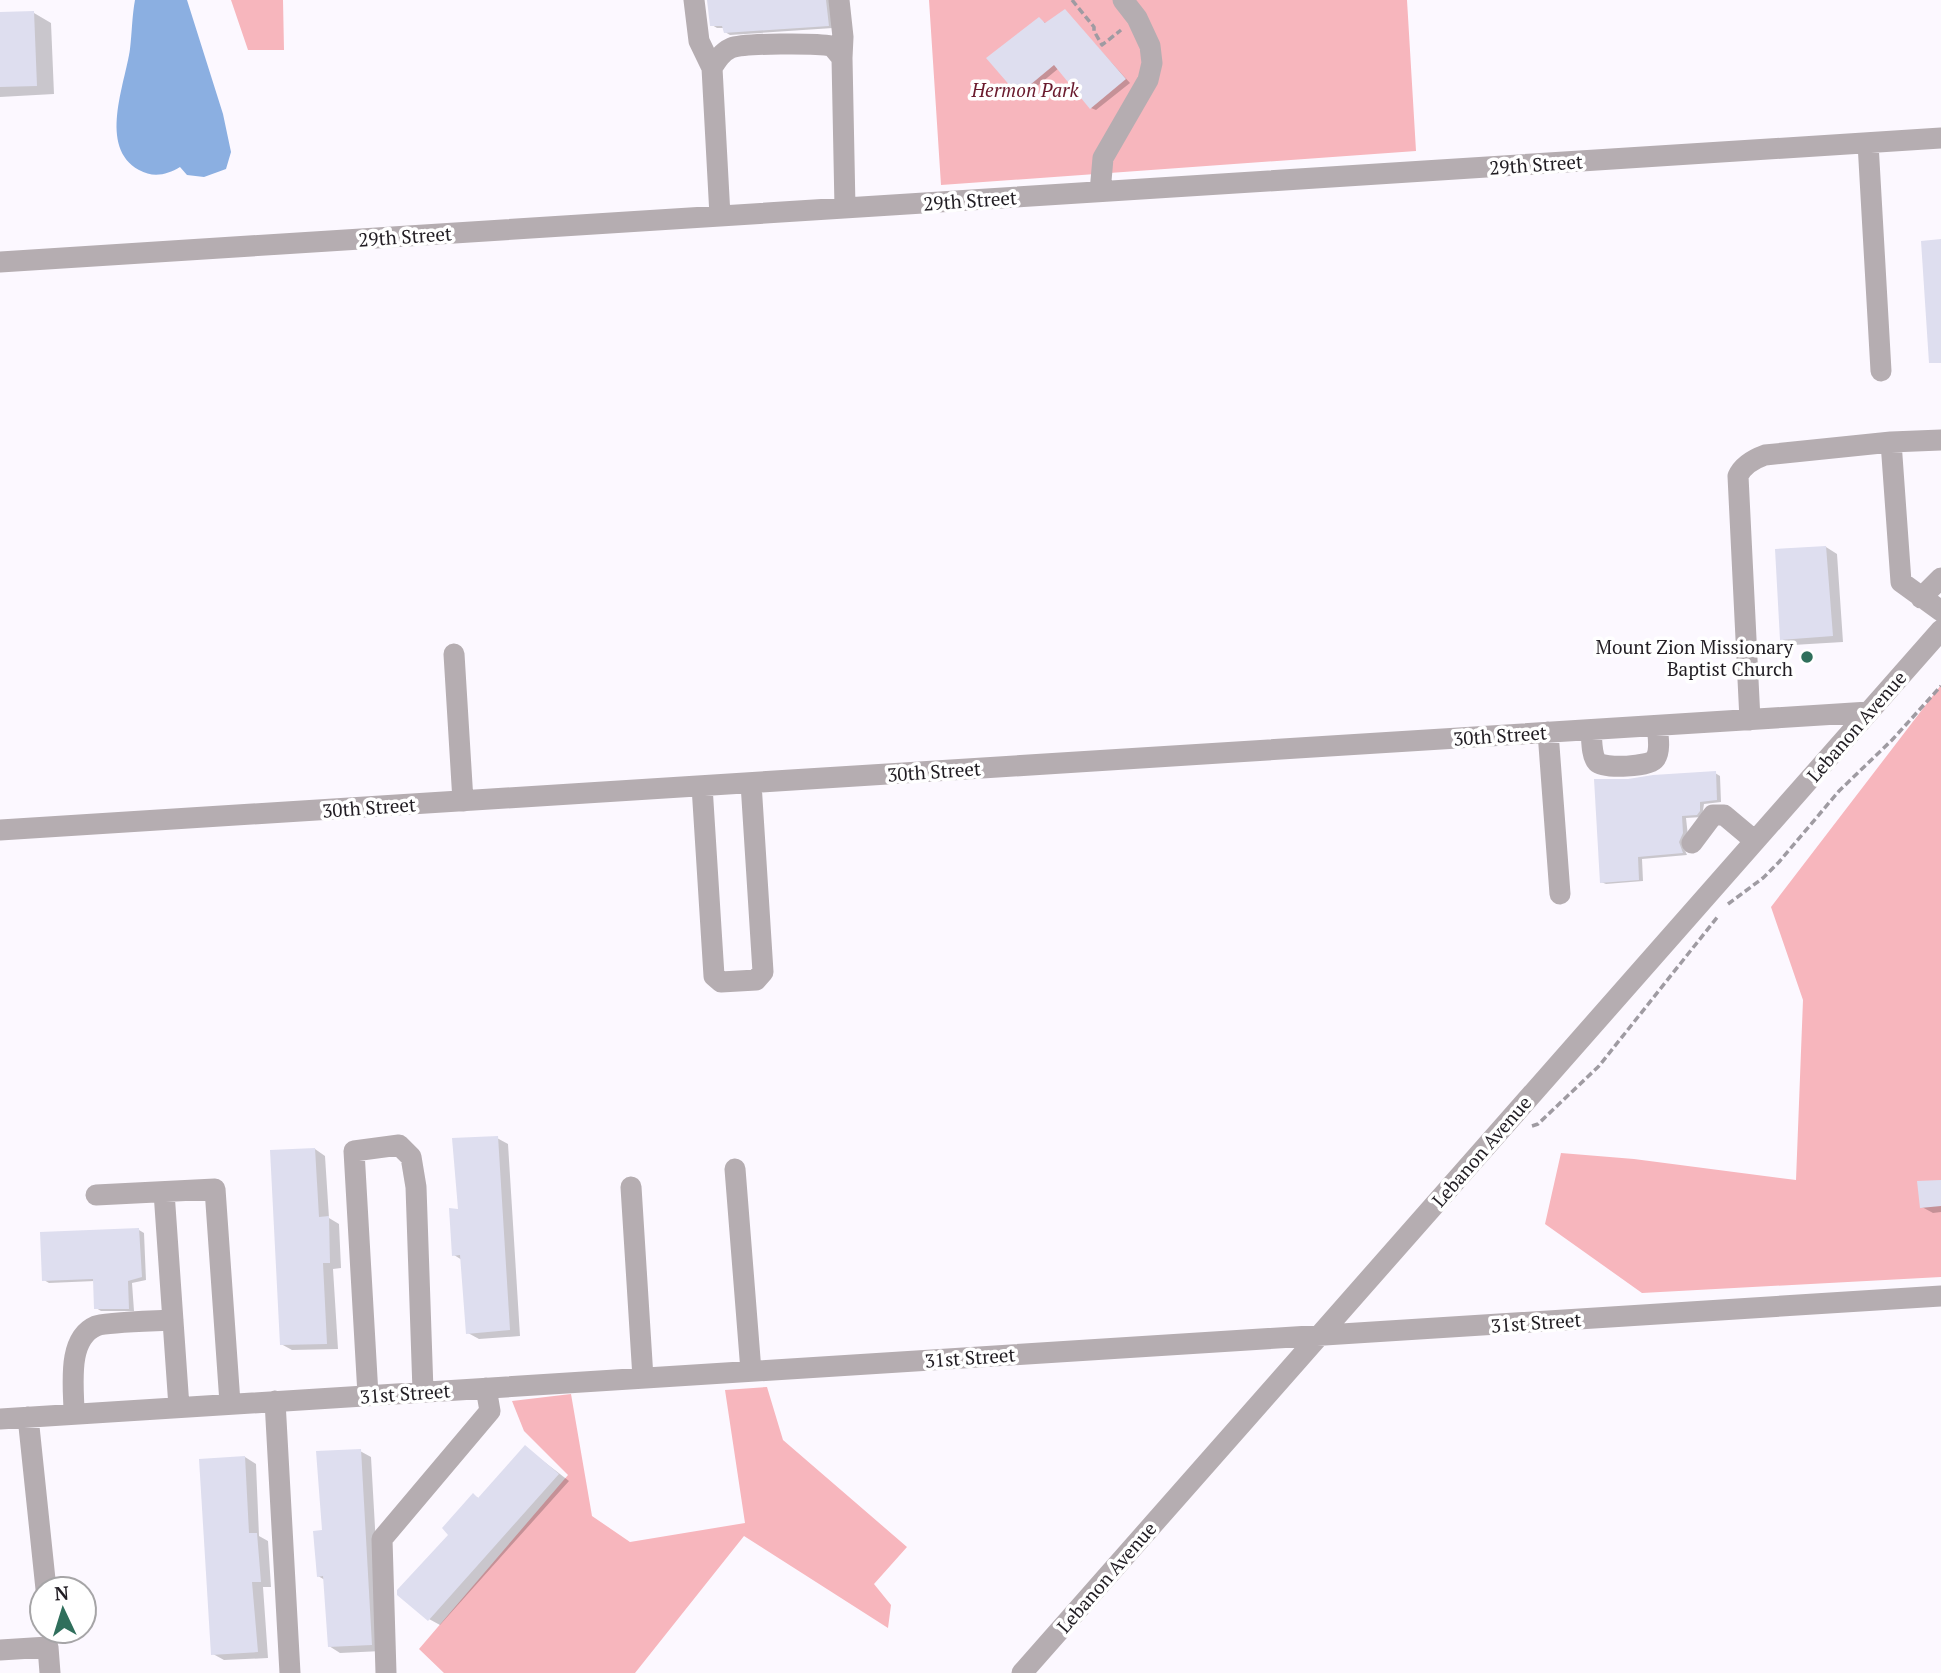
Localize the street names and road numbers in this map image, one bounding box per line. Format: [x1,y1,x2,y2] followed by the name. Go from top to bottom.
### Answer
[1488,148,1584,180] street label: 29th Street
[922,184,1018,216] street label: 29th Street
[357,220,453,252] street label: 29th Street
[1801,665,1911,787] street label: Lebanon Avenue
[1452,719,1548,751] street label: 30th Street
[886,755,982,787] street label: 30th Street
[321,791,417,823] street label: 30th Street
[1426,1090,1536,1212] street label: Lebanon Avenue
[1490,1306,1582,1338] street label: 31st Street
[924,1341,1016,1373] street label: 31st Street
[359,1377,451,1409] street label: 31st Street
[1051,1516,1161,1638] street label: Lebanon Avenue

